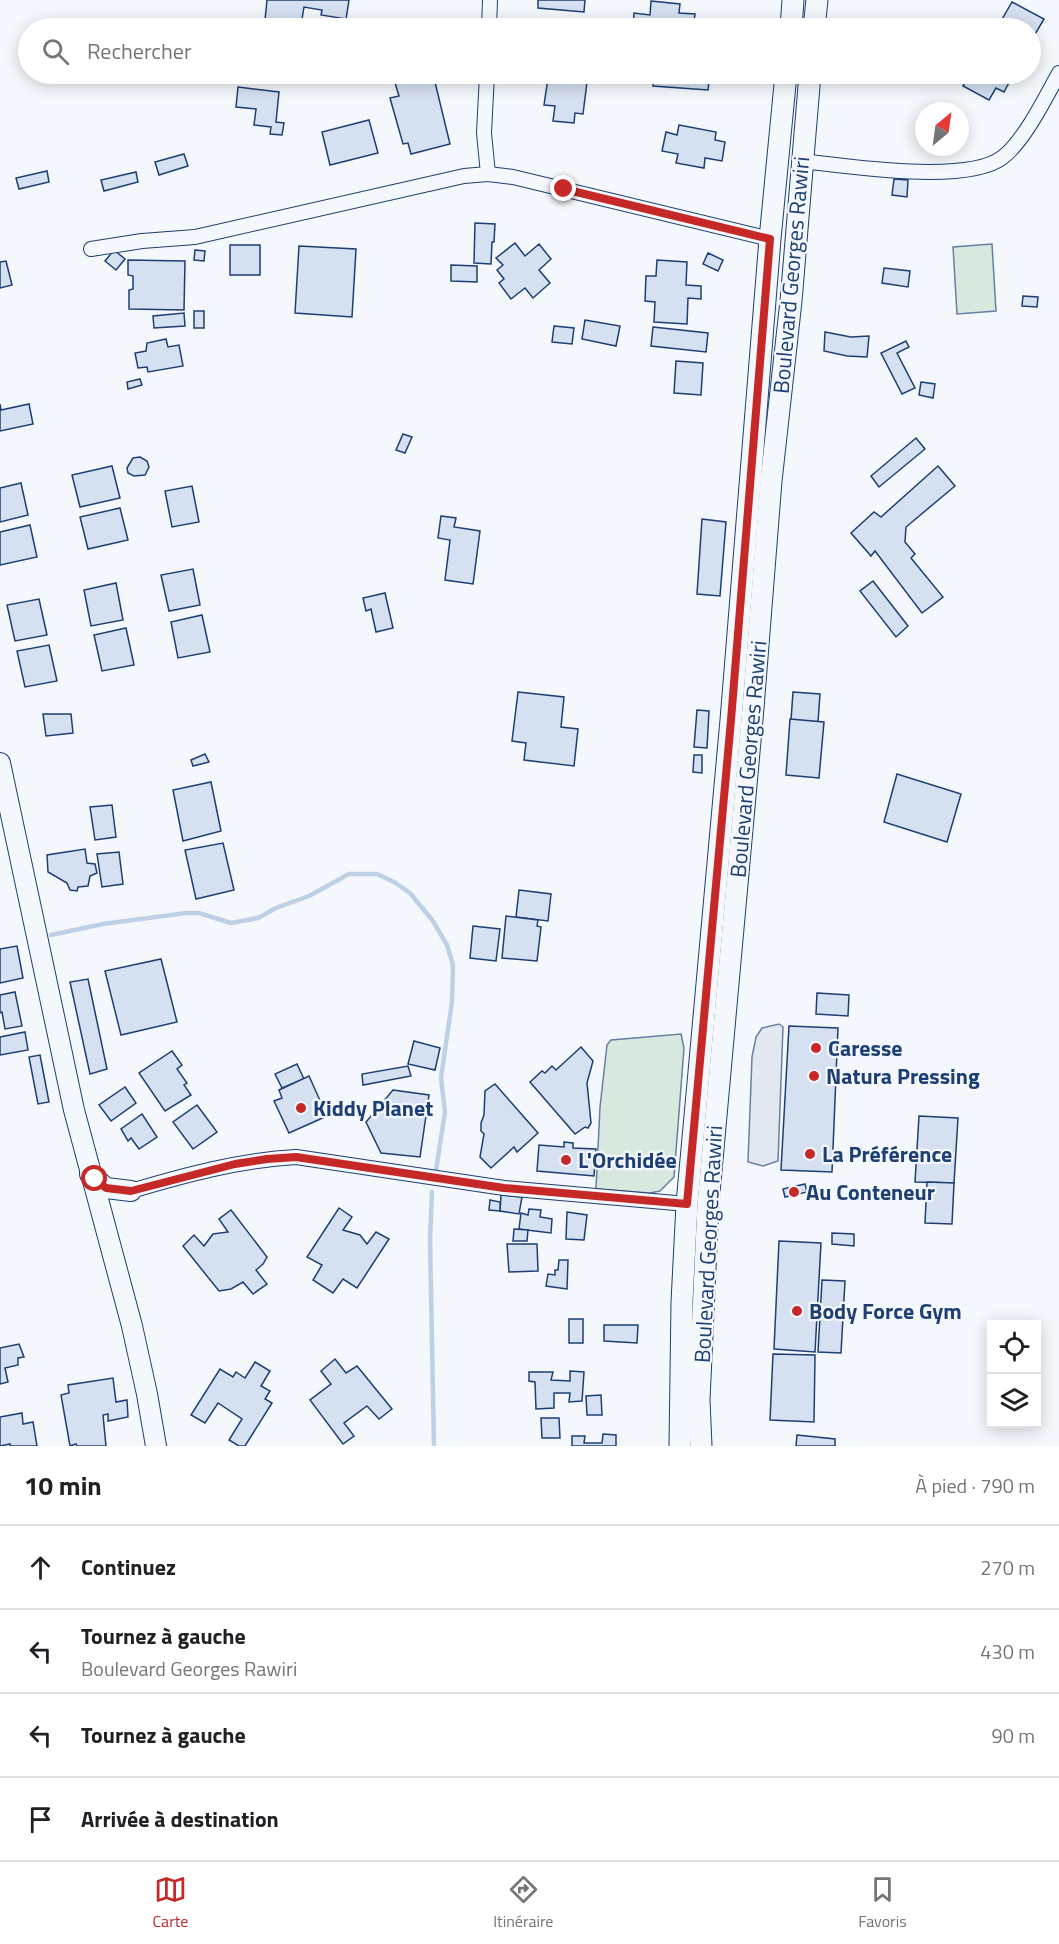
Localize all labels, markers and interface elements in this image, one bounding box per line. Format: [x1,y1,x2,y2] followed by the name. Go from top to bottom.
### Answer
[18,18,1041,84] search box
[87,34,192,68] text: Rechercher
[39,35,72,68] icon: search
[915,102,969,156] north arrow
[764,155,818,395] street label: Boulevard Georges Rawiri
[550,175,576,201] route end
[721,639,775,879] street label: Boulevard Georges Rawiri
[828,1031,903,1065] place label: Caresse
[809,1041,823,1055] marker: Caresse
[826,1059,980,1093] place label: Natura Pressing
[807,1069,821,1083] marker: Natura Pressing
[313,1091,433,1125] place label: Kiddy Planet
[294,1101,308,1115] marker: Kiddy Planet
[685,1124,731,1364] street label: Boulevard Georges Rawiri
[822,1137,952,1171] place label: La Préférence
[578,1143,677,1177] place label: L'Orchidée
[803,1147,817,1161] marker: La Préférence
[559,1153,573,1167] marker: L'Orchidée
[81,1165,107,1191] route start
[806,1175,935,1209] place label: Au Conteneur
[787,1185,801,1199] marker: Au Conteneur
[809,1294,962,1328] place label: Body Force Gym
[790,1304,804,1318] marker: Body Force Gym
[987,1320,1041,1428] map controls
[987,1320,1041,1374] button: locate
[987,1374,1041,1428] button: layers
[24,1466,102,1505] text: 10 min
[915,1470,1035,1501] text: À pied · 790 m
[81,1550,176,1584] text: Continuez
[24,1551,57,1584] icon: ahead
[980,1552,1035,1583] text: 270 m
[81,1619,246,1653] text: Tournez à gauche
[24,1635,57,1668] icon: left
[980,1636,1035,1667] text: 430 m
[81,1653,297,1684] text: Boulevard Georges Rawiri
[81,1718,246,1752] text: Tournez à gauche
[24,1719,57,1752] icon: left
[991,1720,1035,1751] text: 90 m
[81,1802,279,1836] text: Arrivée à destination
[24,1803,57,1836] icon: arrive
[152,1873,188,1933] tab: Carte
[493,1873,553,1933] tab: Itinéraire
[858,1873,907,1933] tab: Favoris

